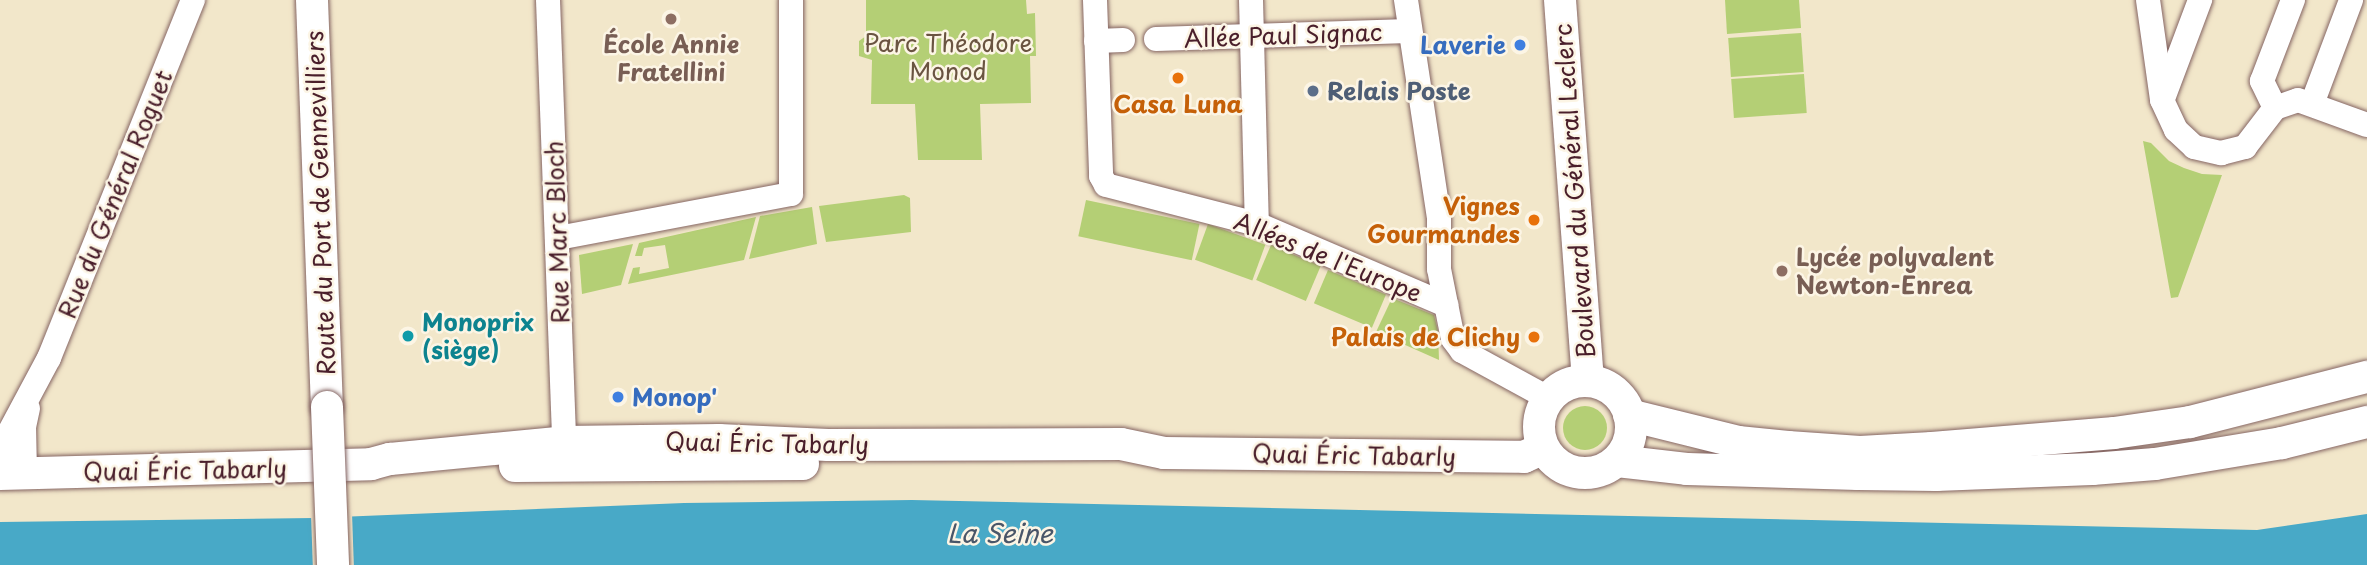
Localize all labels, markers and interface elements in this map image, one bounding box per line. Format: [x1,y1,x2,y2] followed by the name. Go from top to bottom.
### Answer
[663,11,679,27] marker: École Annie Fratellini
[1183,17,1383,53] street label: Allée Paul Signac
[1548,22,1600,360] street label: Boulevard du Général Leclerc
[300,28,340,378] street label: Route du Port de Gennevilliers
[865,29,1031,85] park label: Parc Théodore Monod
[601,30,741,86] place label: École Annie Fratellini
[1420,31,1506,59] place label: Laverie
[1512,37,1528,53] marker: Laverie
[52,65,178,323] street label: Rue du Général Roguet
[1170,70,1186,86] marker: Casa Luna
[1327,77,1470,105] place label: Relais Poste
[1305,83,1321,99] marker: Relais Poste
[1113,90,1243,118] place label: Casa Luna
[539,140,575,324] street label: Rue Marc Bloch
[1367,192,1520,248] place label: Vignes Gourmandes
[1228,206,1428,308] street label: Allées de l'Europe
[1526,212,1542,228] marker: Vignes Gourmandes
[1796,243,1995,299] place label: Lycée polyvalent Newton-Enrea
[1774,263,1790,279] marker: Lycée polyvalent Newton-Enrea
[422,308,534,364] place label: Monoprix (siège)
[1331,323,1520,351] place label: Palais de Clichy
[400,328,416,344] marker: Monoprix (siège)
[1526,329,1542,345] marker: Palais de Clichy
[632,383,717,411] place label: Monop'
[610,389,626,405] marker: Monop'
[665,427,869,459] street label: Quai Éric Tabarly
[1252,439,1456,471] street label: Quai Éric Tabarly
[83,454,287,486] street label: Quai Éric Tabarly
[946,517,1054,549] water label: La Seine

